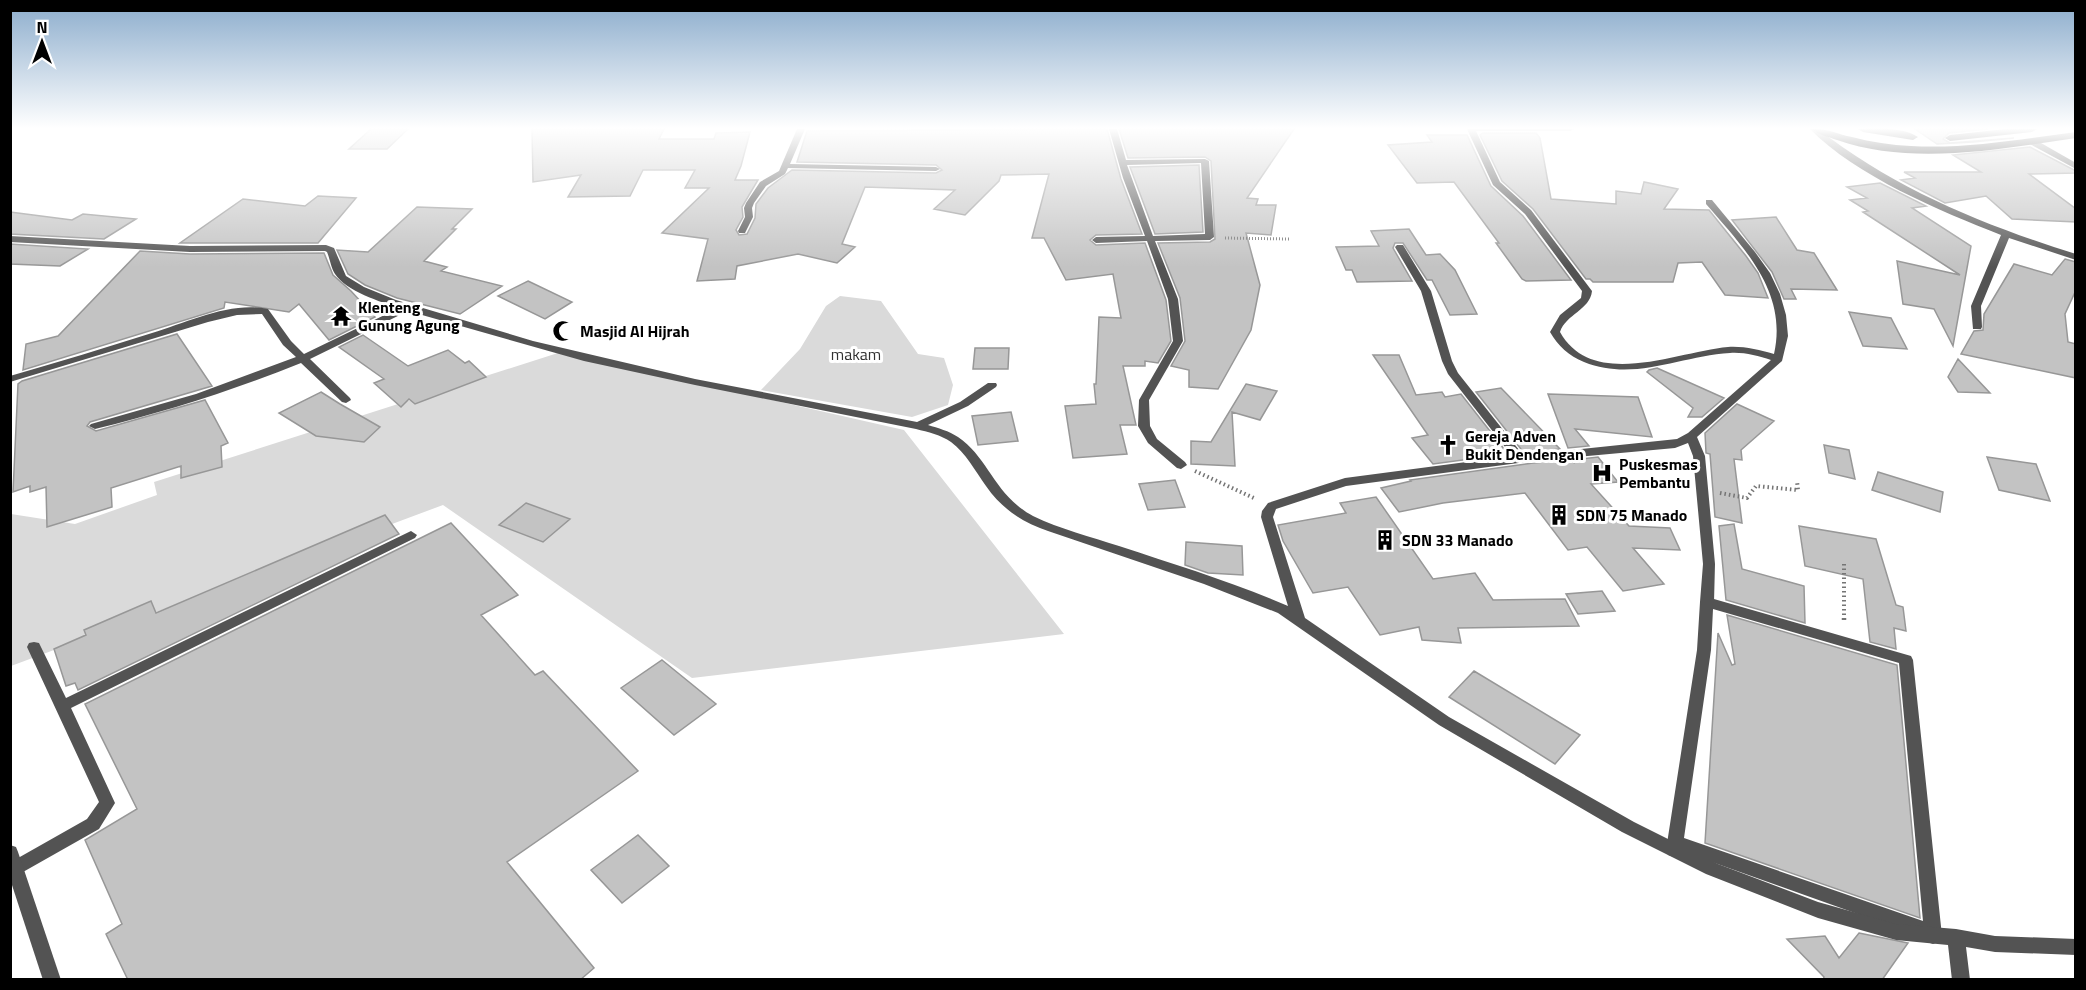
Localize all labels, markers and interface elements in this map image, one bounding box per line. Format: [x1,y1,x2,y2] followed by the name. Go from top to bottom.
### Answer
[12,12,72,72] north arrow
[36,15,48,39] text: N
[358,295,460,337] place label: Klenteng Gunung Agung
[329,304,353,328] temple icon: Klenteng Gunung Agung
[551,319,575,343] mosque icon: Masjid Al Hijrah
[580,319,690,343] place label: Masjid Al Hijrah
[831,342,881,366] park label: makam
[1465,424,1584,466] place label: Gereja Adven Bukit Dendengan
[1436,433,1460,457] church icon: Gereja Adven Bukit Dendengan
[1619,452,1698,494] place label: Puskesmas Pembantu
[1590,461,1614,485] hospital icon: Puskesmas Pembantu
[1547,503,1571,527] building icon: SDN 75 Manado
[1576,503,1687,527] place label: SDN 75 Manado
[1373,528,1397,552] building icon: SDN 33 Manado
[1402,528,1513,552] place label: SDN 33 Manado

